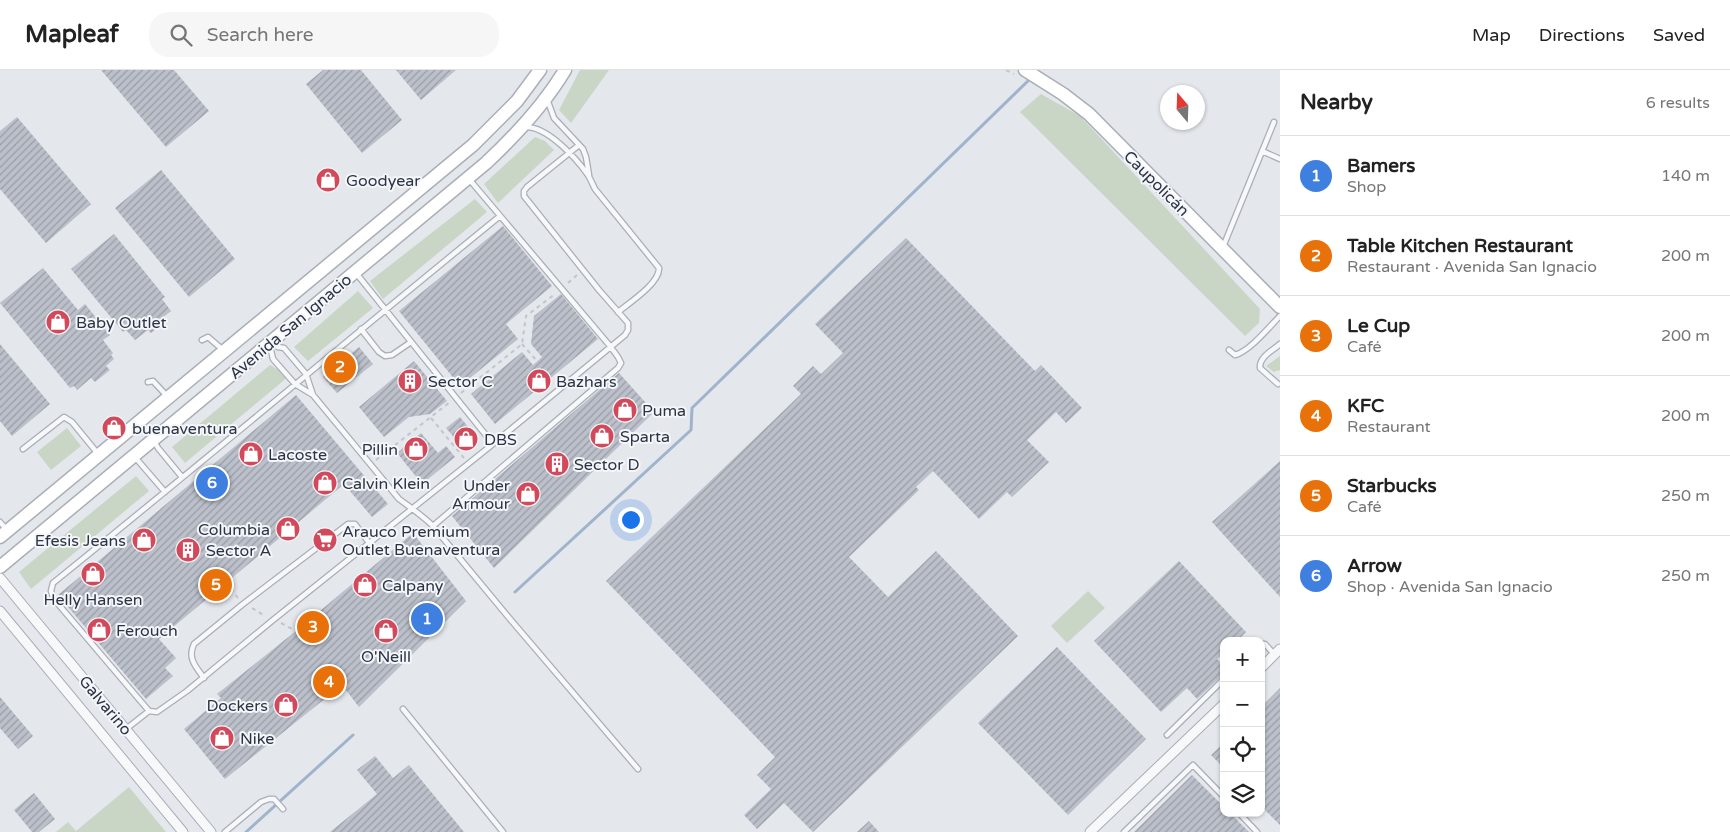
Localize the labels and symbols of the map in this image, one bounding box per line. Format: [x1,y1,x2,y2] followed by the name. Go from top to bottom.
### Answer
[1160,85,1205,130] north arrow
[1119,147,1193,221] street label: Caupolicán
[315,167,341,193] shop icon: Goodyear
[346,171,421,191] place label: Goodyear
[225,270,356,384] street label: Avenida San Ignacio
[45,309,71,335] shop icon: Baby Outlet
[76,313,167,333] place label: Baby Outlet
[324,348,356,386] pin: 2
[397,368,423,394] building icon: Sector C
[526,368,552,394] shop icon: Bazhars
[428,372,493,392] place label: Sector C
[556,372,617,392] place label: Bazhars
[612,397,638,423] shop icon: Puma
[642,401,686,421] place label: Puma
[101,415,127,441] shop icon: buenaventura
[132,419,237,439] place label: buenaventura
[589,423,615,449] shop icon: Sparta
[453,426,479,452] shop icon: DBS
[620,427,670,447] place label: Sparta
[484,430,517,450] place label: DBS
[403,436,429,462] shop icon: Pillin
[362,440,398,460] place label: Pillin
[238,441,264,467] shop icon: Lacoste
[268,445,327,465] place label: Lacoste
[544,451,570,477] building icon: Sector D
[574,455,639,475] place label: Sector D
[196,464,228,502] pin: 6
[312,470,338,496] shop icon: Calvin Klein
[342,474,430,494] place label: Calvin Klein
[452,476,511,514] place label: Under Armour
[515,481,541,507] shop icon: Under Armour
[618,507,644,533] your location
[275,516,301,542] shop icon: Columbia
[198,520,270,540] place label: Columbia
[342,522,500,560] place label: Arauco Premium Outlet Buenaventura
[131,527,157,553] shop icon: Efesis Jeans
[312,527,338,553] supermarket icon: Arauco Premium Outlet Buenaventura
[35,531,126,551] place label: Efesis Jeans
[175,537,201,563] building icon: Sector A
[206,541,271,561] place label: Sector A
[80,561,106,587] shop icon: Helly Hansen
[200,566,232,604] pin: 5
[352,572,378,598] shop icon: Calpany
[382,576,444,596] place label: Calpany
[44,590,142,610] place label: Helly Hansen
[411,600,443,638] pin: 1
[297,608,329,646] pin: 3
[86,617,112,643] shop icon: Ferouch
[373,618,399,644] shop icon: O'Neill
[116,621,178,641] place label: Ferouch
[361,647,411,667] place label: O'Neill
[313,663,345,701] pin: 4
[74,672,136,740] street label: Galvarino
[273,692,299,718] shop icon: Dockers
[207,696,268,716] place label: Dockers
[209,725,235,751] shop icon: Nike
[240,729,274,749] place label: Nike

